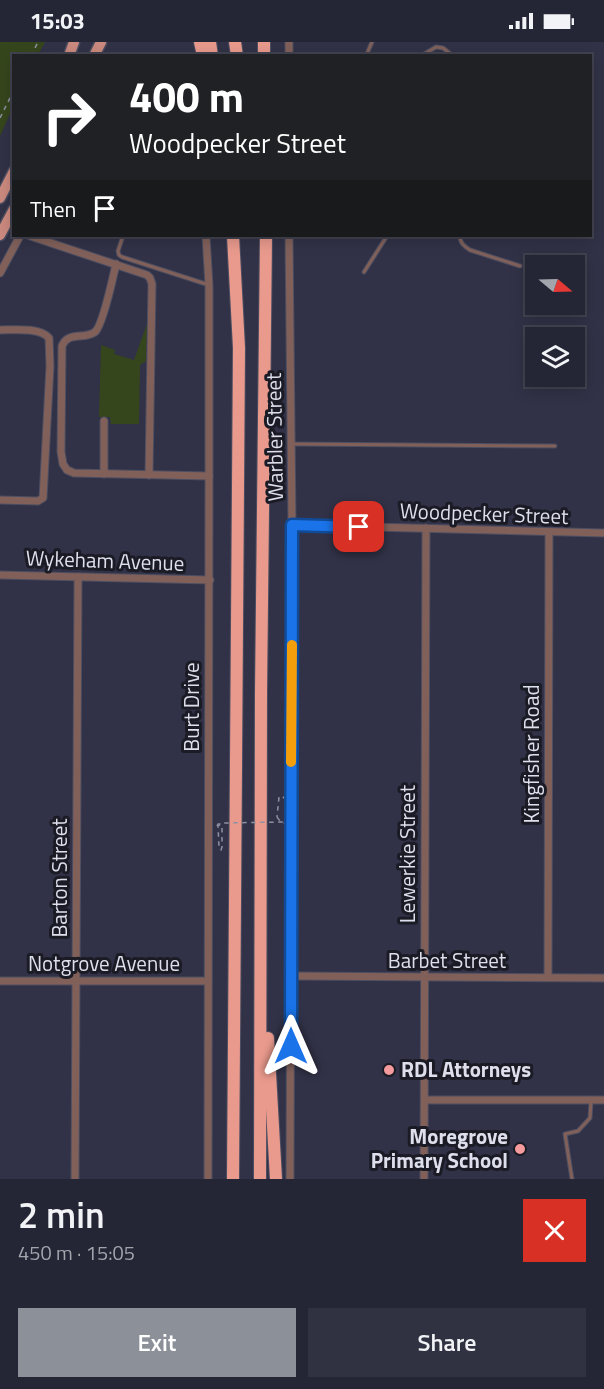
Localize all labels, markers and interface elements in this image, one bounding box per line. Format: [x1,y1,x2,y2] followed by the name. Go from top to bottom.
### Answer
[30,4,85,38] text: 15:03
[129,64,244,128] text: 400 m
[30,78,108,156] icon: right
[129,122,346,163] text: Woodpecker Street
[30,192,76,226] text: Then
[88,192,121,225] icon: arrive
[525,255,585,315] north arrow
[525,255,585,387] map controls
[525,327,585,387] button: layers
[257,372,291,502] street label: Warbler Street
[399,494,570,532] street label: Woodpecker Street
[333,501,384,552] pin
[342,510,375,543] icon: arrive
[25,541,185,579] street label: Wykeham Avenue
[175,662,207,752] street label: Burt Drive
[515,684,547,824] street label: Kingfisher Road
[391,784,423,923] street label: Lewerkie Street
[43,818,75,938] street label: Barton Street
[388,944,507,976] street label: Barbet Street
[28,947,180,979] street label: Notgrove Avenue
[259,1014,323,1078] position arrow
[401,1053,531,1085] place label: RDL Attorneys
[382,1063,396,1077] marker: RDL Attorneys
[371,1120,508,1176] place label: Moregrove Primary School
[513,1142,527,1156] marker: Moregrove Primary School
[18,1187,105,1242] text: 2 min
[523,1199,586,1262] button: close
[18,1237,135,1268] text: 450 m · 15:05
[18,1308,296,1377] button: Exit
[308,1308,586,1377] button: Share

